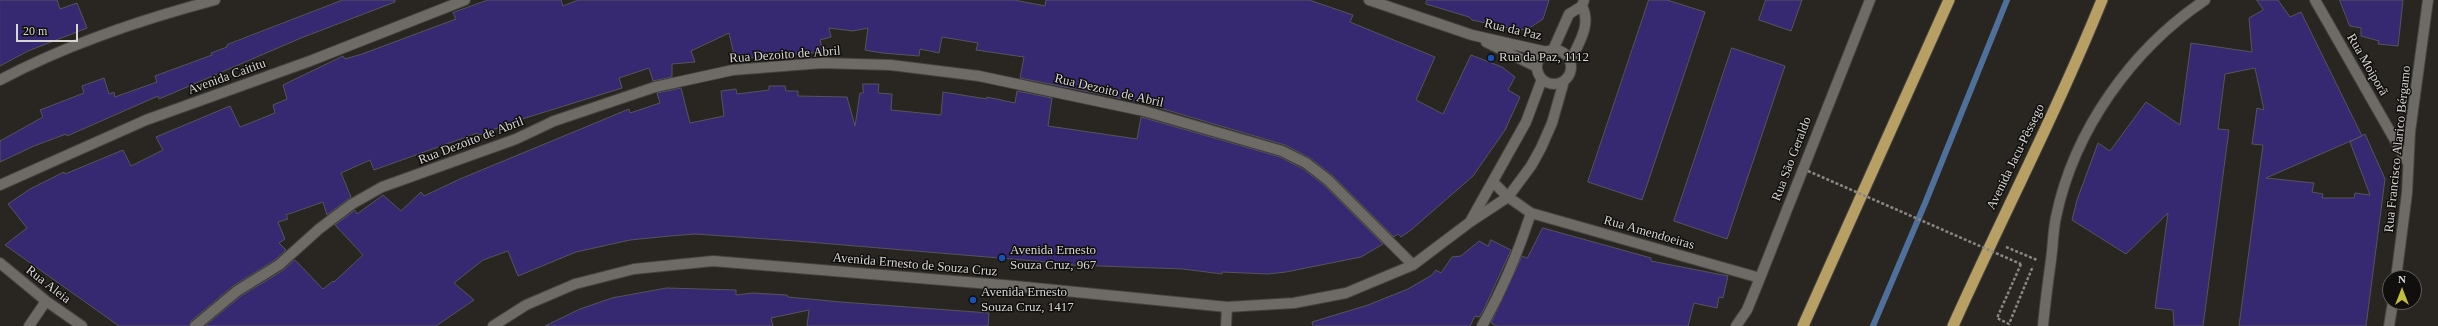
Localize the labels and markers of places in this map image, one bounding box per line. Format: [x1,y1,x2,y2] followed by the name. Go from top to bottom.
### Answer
[1499,50,1589,66] place label: Rua da Paz, 1112
[1486,53,1496,63] marker: Rua da Paz, 1112
[1010,243,1096,274] place label: Avenida Ernesto Souza Cruz, 967
[997,253,1007,263] marker: Avenida Ernesto Souza Cruz, 967
[981,285,1074,316] place label: Avenida Ernesto Souza Cruz, 1417
[968,295,978,305] marker: Avenida Ernesto Souza Cruz, 1417

